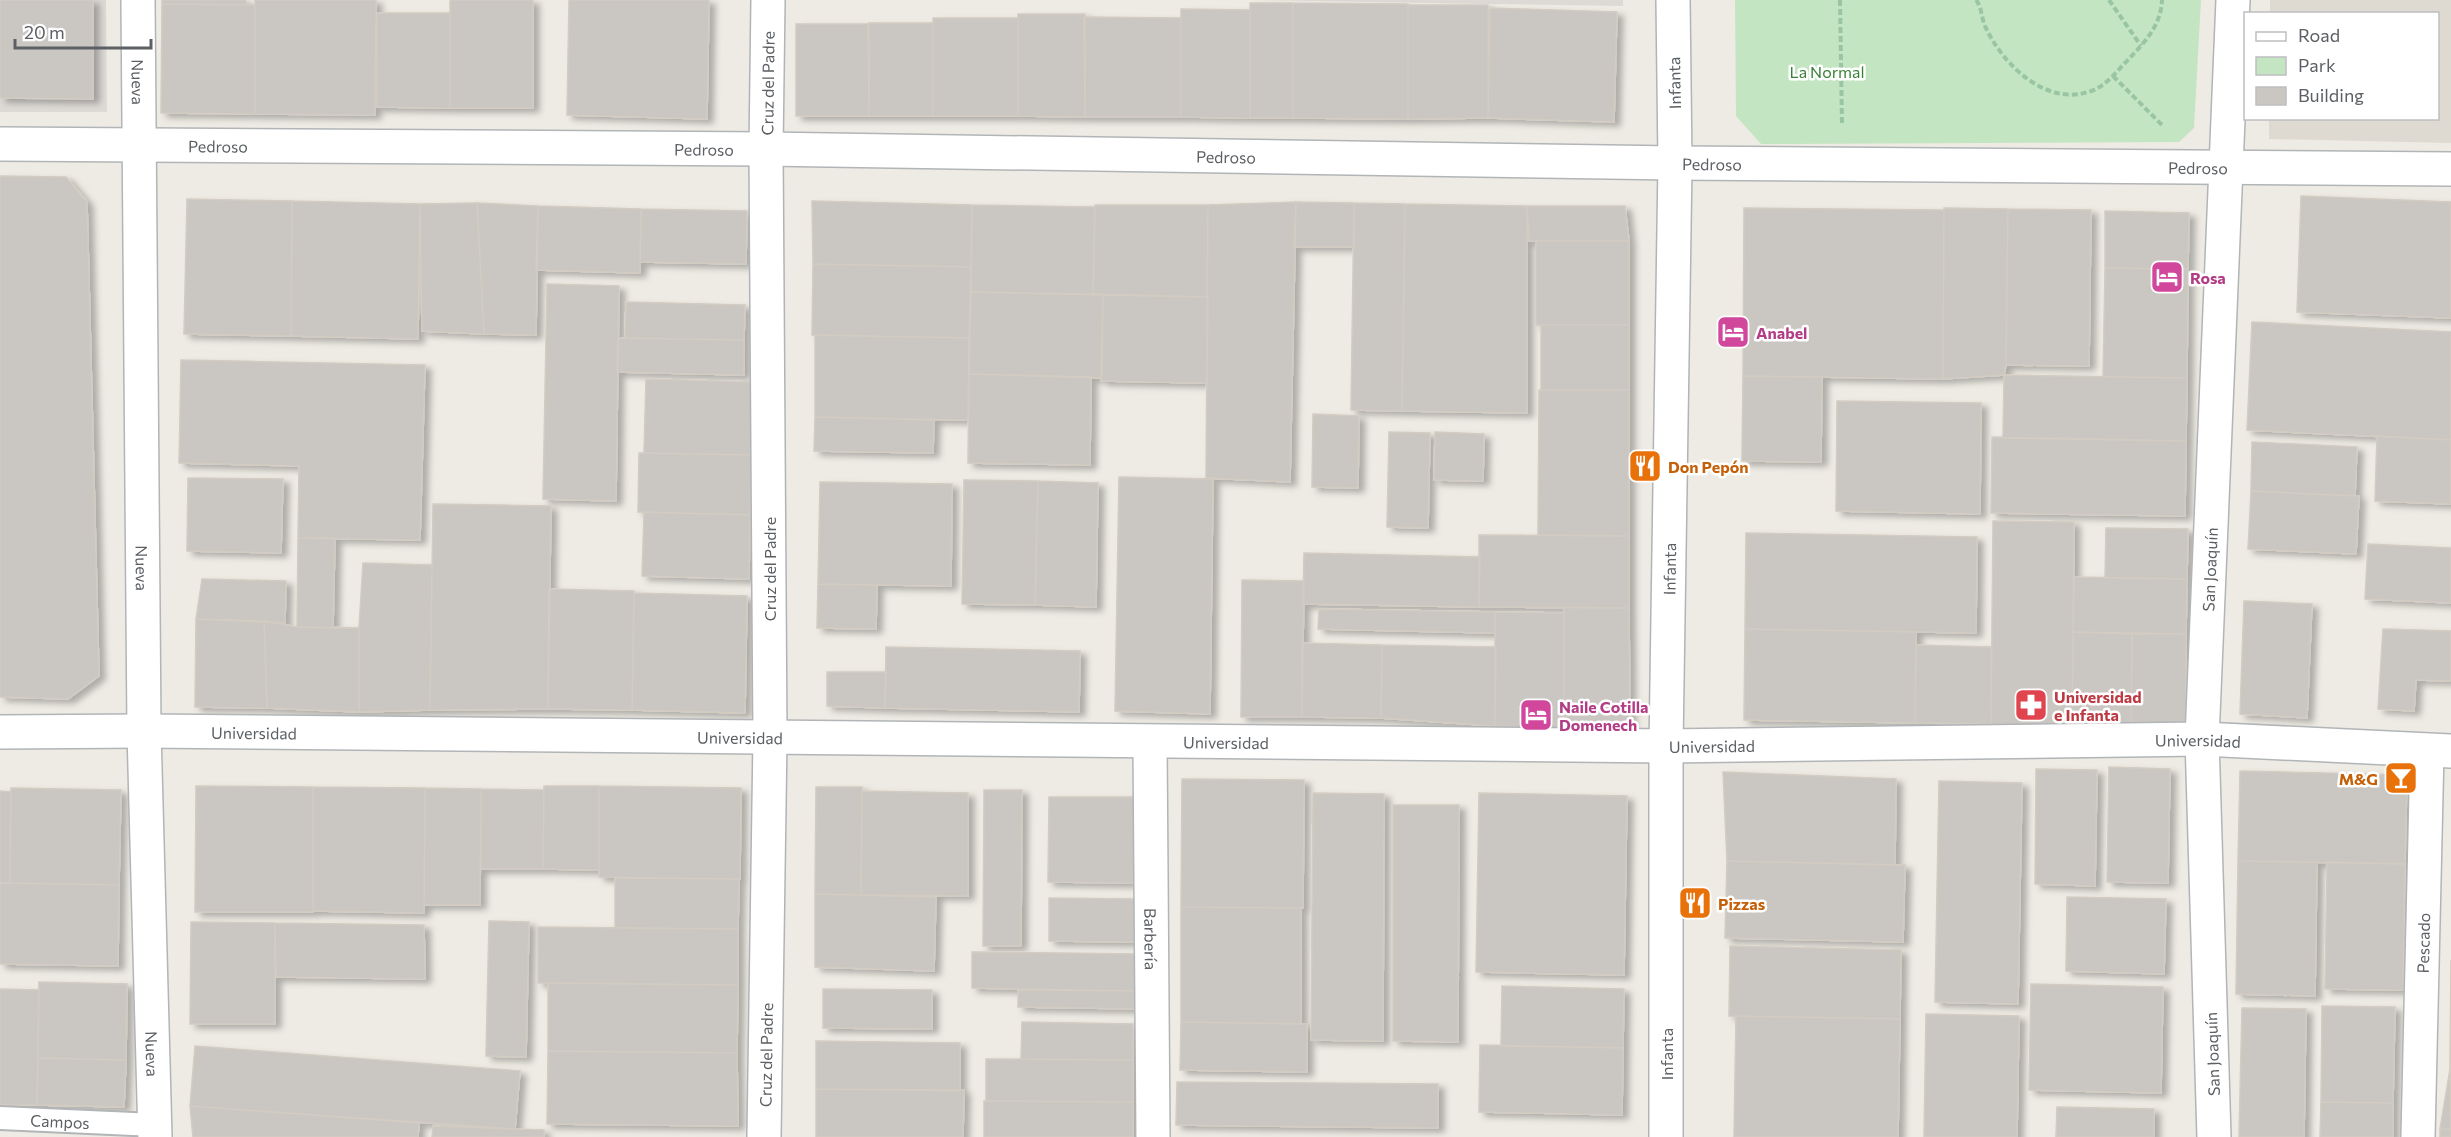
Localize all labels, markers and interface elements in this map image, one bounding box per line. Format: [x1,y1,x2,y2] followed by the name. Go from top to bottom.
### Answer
[15,12,152,50] scale bar
[2244,12,2439,120] legend
[24,21,65,43] text: 20 m
[2298,24,2340,46] text: Road
[757,31,777,135] street label: Cruz del Padre
[2298,54,2336,76] text: Park
[1664,57,1684,109] street label: Infanta
[129,59,148,105] street label: Nueva
[1790,62,1865,81] park label: La Normal
[2298,84,2364,106] text: Building
[188,136,248,155] street label: Pedroso
[674,139,734,158] street label: Pedroso
[1196,146,1256,166] street label: Pedroso
[1682,154,1742,173] street label: Pedroso
[2168,157,2228,177] street label: Pedroso
[2149,259,2185,295] hotel icon: Rosa
[2190,268,2226,287] place label: Rosa
[1715,314,1751,350] hotel icon: Anabel
[1756,323,1807,342] place label: Anabel
[1627,448,1663,484] restaurant icon: Don Pepón
[1668,457,1748,476] place label: Don Pepón
[760,517,779,621] street label: Cruz del Padre
[2198,527,2220,612] street label: San Joaquín
[1659,543,1679,595] street label: Infanta
[133,545,152,591] street label: Nueva
[2013,687,2049,723] pharmacy icon: Universidad e Infanta
[2054,687,2142,724] place label: Universidad e Infanta
[1518,697,1554,733] hotel icon: Naile Cotilla Domenech
[1559,697,1649,734] place label: Naile Cotilla Domenech
[211,722,297,742] street label: Universidad
[697,727,783,747] street label: Universidad
[2155,729,2241,750] street label: Universidad
[1183,732,1269,752] street label: Universidad
[1669,735,1755,755] street label: Universidad
[2383,760,2419,796] bar icon: M&G
[2339,769,2378,788] place label: M&G
[1677,885,1713,921] restaurant icon: Pizzas
[1718,894,1765,913] place label: Pizzas
[1142,908,1161,970] street label: Barbería
[2412,913,2433,974] street label: Pescado
[755,1003,776,1107] street label: Cruz del Padre
[2201,1012,2223,1096] street label: San Joaquín
[1657,1028,1676,1080] street label: Infanta
[143,1031,163,1077] street label: Nueva
[30,1110,90,1132] street label: Campos

